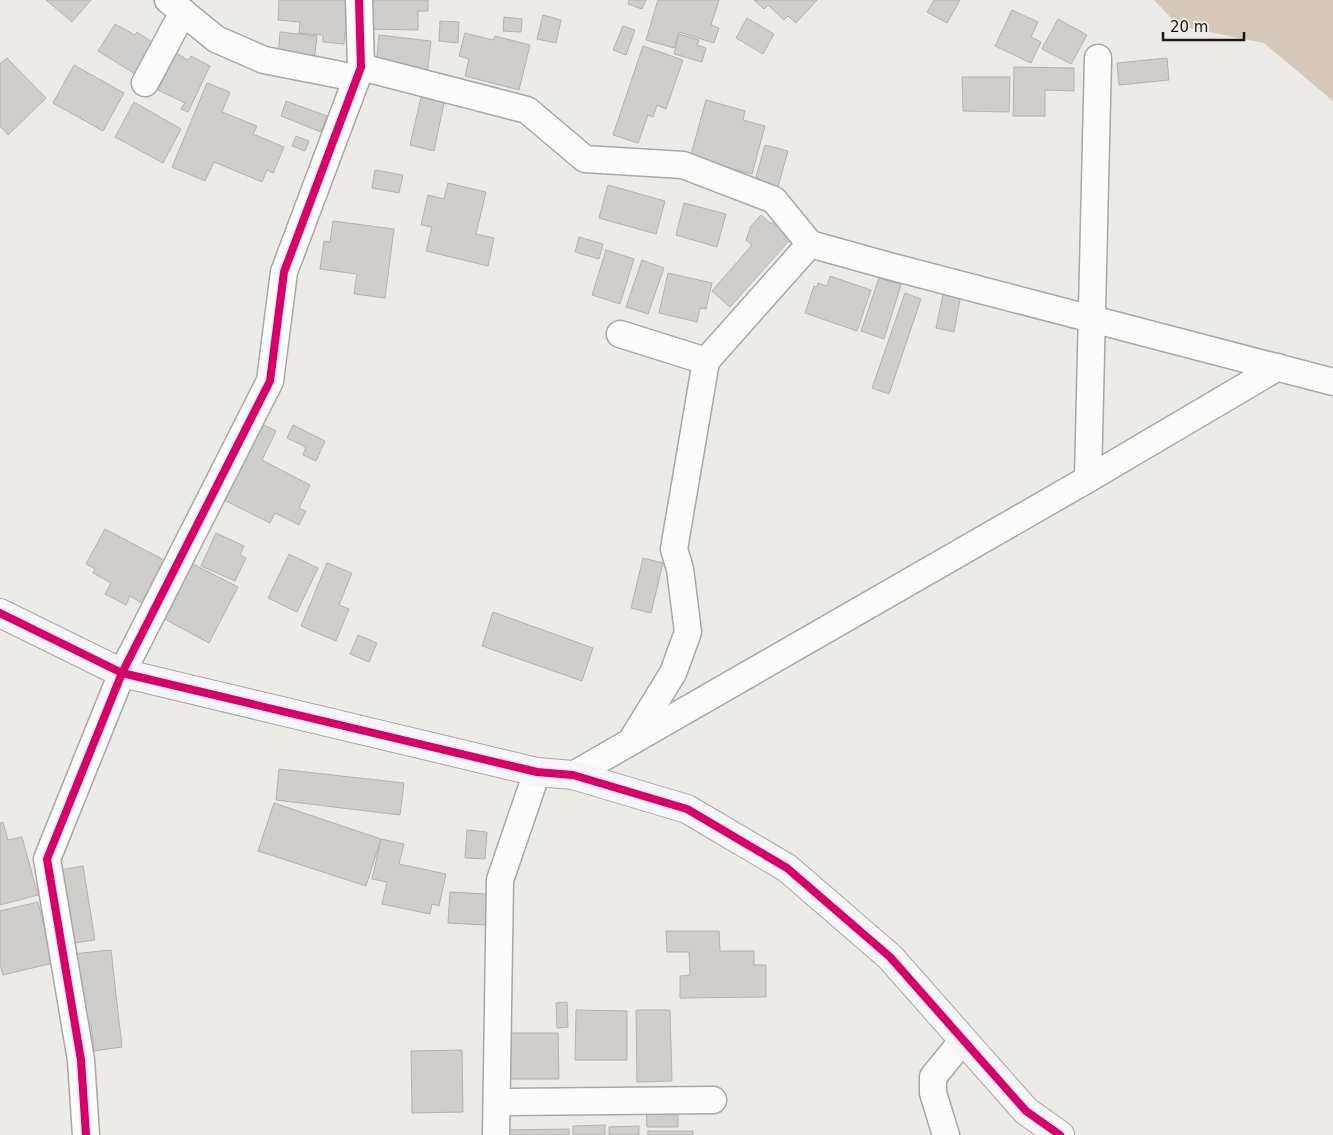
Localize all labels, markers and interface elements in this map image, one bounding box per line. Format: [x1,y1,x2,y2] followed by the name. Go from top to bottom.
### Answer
[1163,10,1244,42] scale bar
[1170,18,1208,36] text: 20 m

